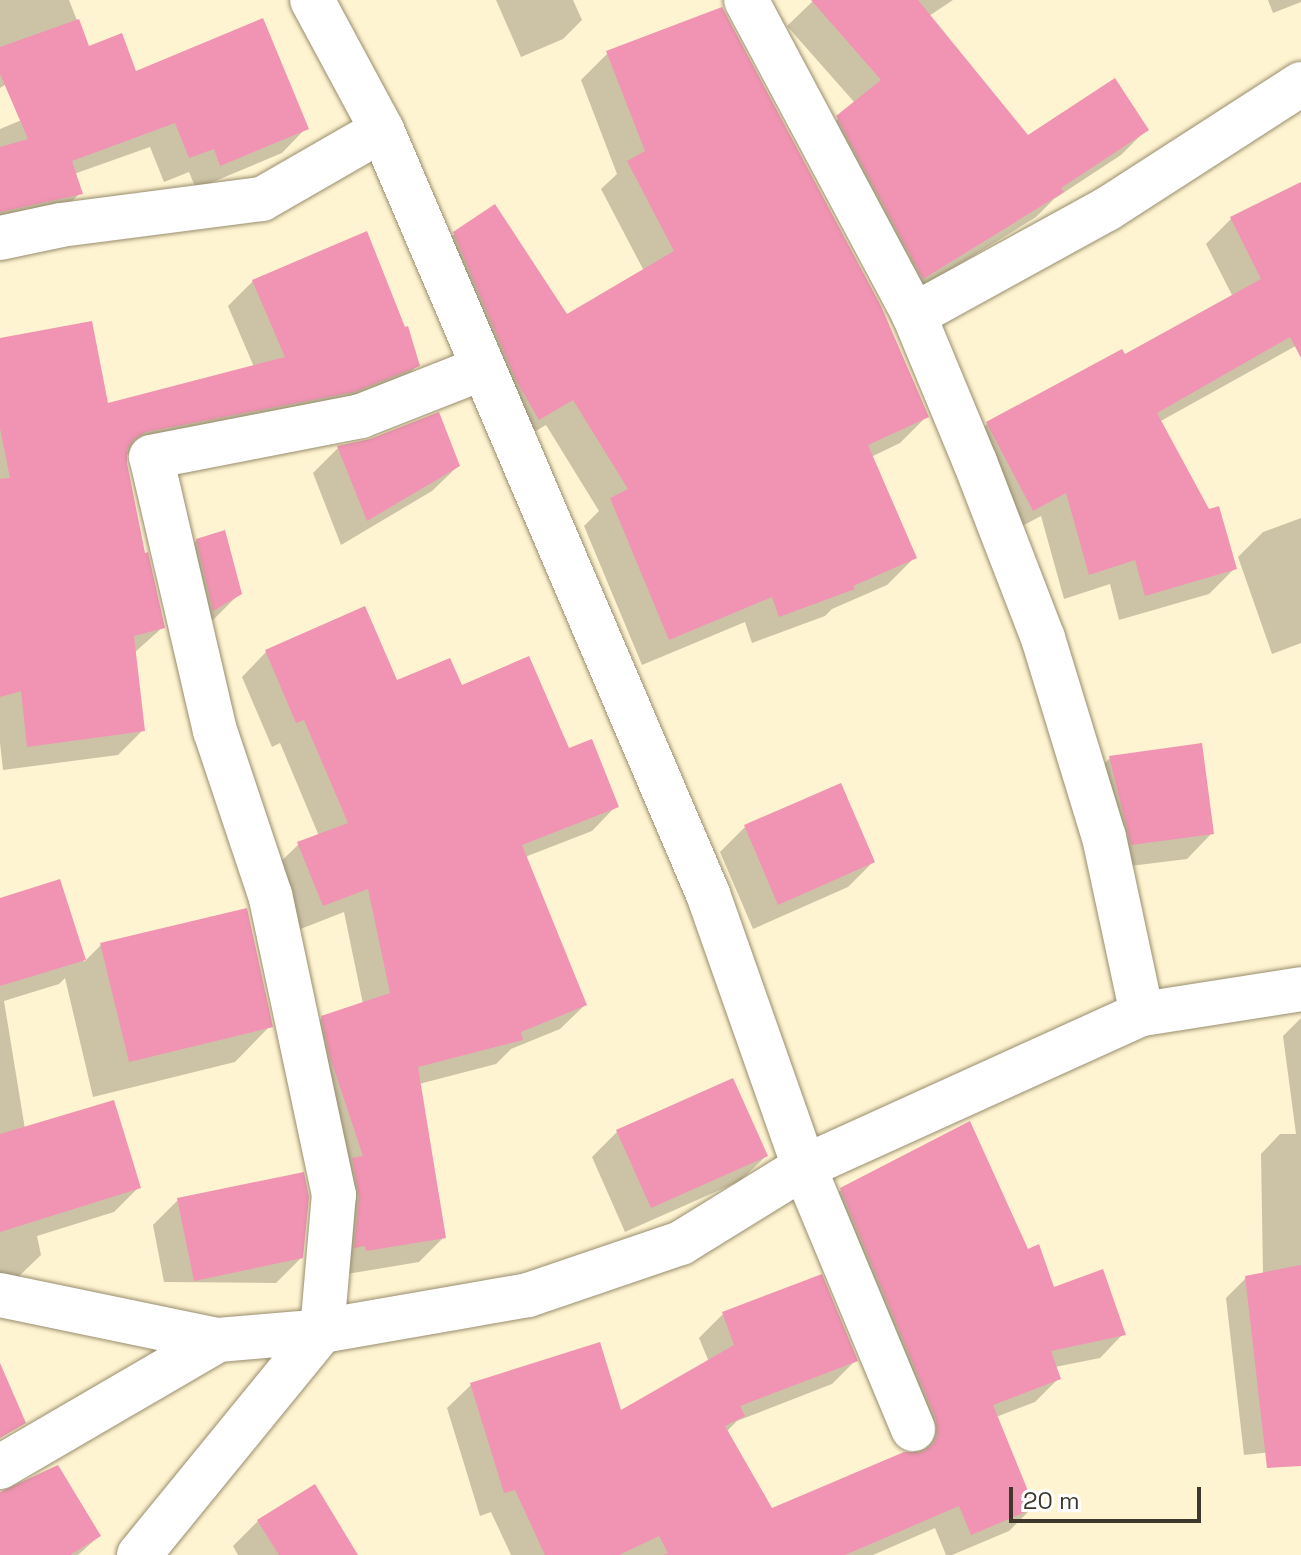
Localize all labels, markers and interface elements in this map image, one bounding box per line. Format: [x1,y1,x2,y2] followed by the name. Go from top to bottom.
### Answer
[1013,1471,1205,1521] scale bar
[1023,1485,1080,1516] text: 20 m

